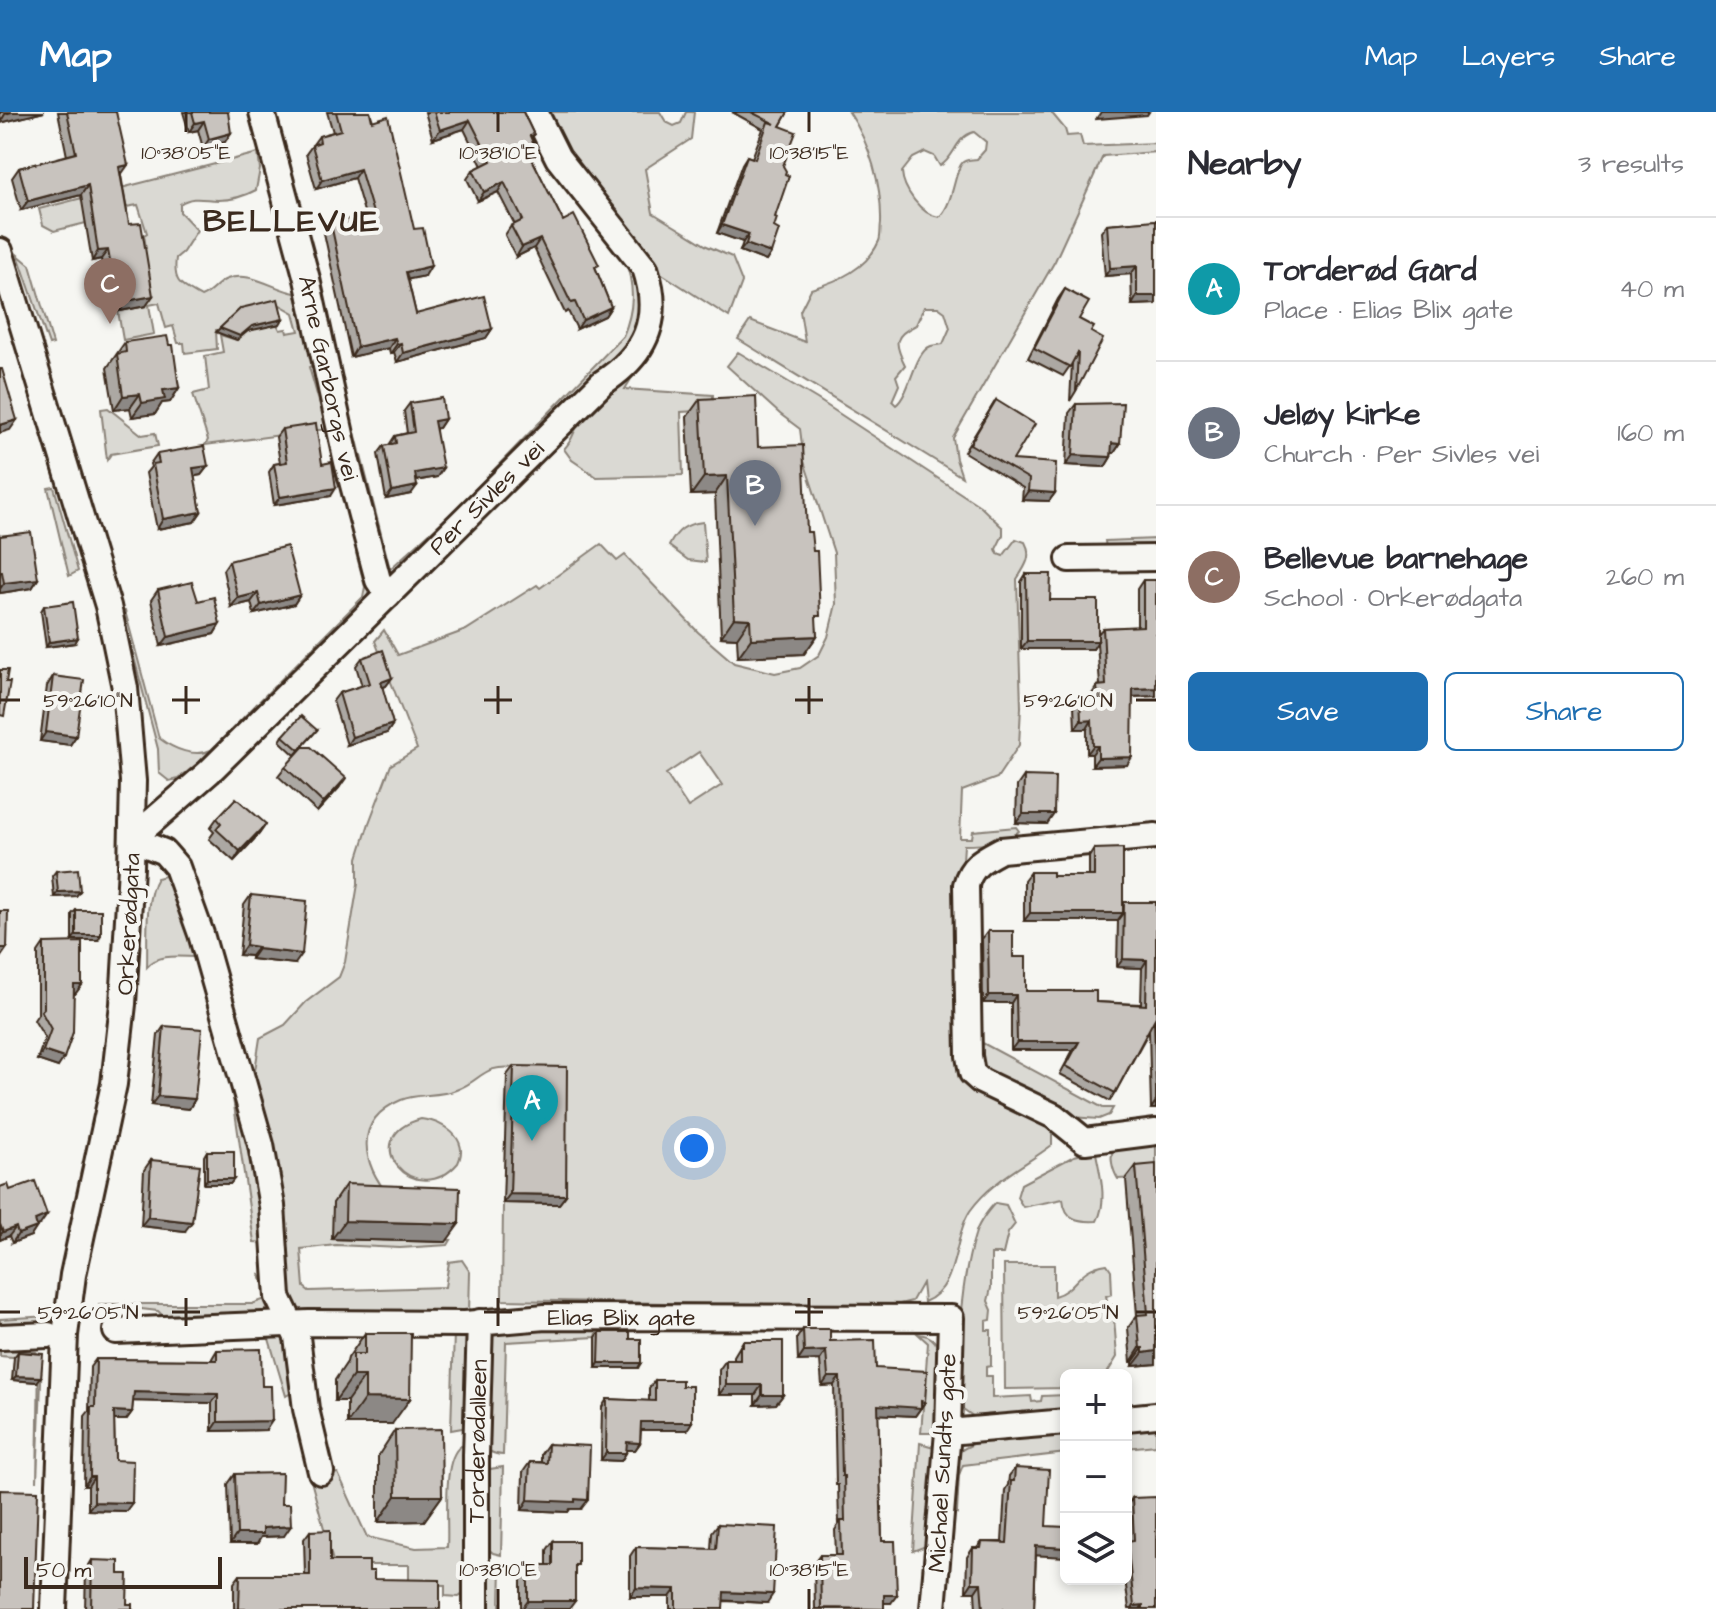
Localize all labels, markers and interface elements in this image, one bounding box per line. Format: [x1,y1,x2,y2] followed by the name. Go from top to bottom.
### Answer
[40,30,112,82] text: Map
[1365,37,1418,76] text: Map
[1462,37,1555,76] text: Layers
[1599,37,1676,76] text: Share
[141,139,231,167] text: 10°38'05"E
[459,139,537,167] text: 10°38'10"E
[769,139,849,167] text: 10°38'15"E
[1188,140,1302,188] text: Nearby
[1578,146,1684,182] text: 3 results
[203,199,381,244] district label: BELLEVUE
[1264,250,1477,292] text: Torderød Gård
[84,258,136,324] pin: C
[1206,271,1222,307] text: A
[1619,271,1684,307] text: 40 m
[289,272,367,484] street label: Arne Garborgs vei
[1264,292,1513,328] text: Place · Elias Blix gate
[1264,394,1420,436] text: Jeløy kirke
[1205,415,1223,451] text: B
[1617,415,1684,451] text: 160 m
[422,433,553,563] street label: Per Sivles vei
[1264,436,1539,472] text: Church · Per Sivles vei
[729,460,781,526] pin: B
[1264,538,1528,580] text: Bellevue barnehage
[1205,559,1223,595] text: C
[1606,559,1684,595] text: 260 m
[1264,580,1522,616] text: School · Orkerødgata
[1188,672,1428,751] button: Save
[1444,672,1684,751] button: Share
[43,687,133,715] text: 59°26'10"N
[1023,687,1113,715] text: 59°26'10"N
[108,852,151,996] street label: Orkerødgata
[506,1075,558,1141] pin: A
[674,1128,714,1168] your location
[37,1299,139,1327] text: 59°26'05"N
[1017,1299,1119,1327] text: 59°26'05"N
[547,1301,696,1336] street label: Elias Blix gate
[920,1352,967,1574] street label: Michael Sundts gate
[460,1359,497,1523] street label: Torderødalleen
[1060,1369,1132,1585] map controls
[1060,1369,1132,1441] button: +
[1060,1441,1132,1513] button: −
[1060,1513,1132,1585] button: layers
[24,1553,222,1589] scale bar
[36,1555,91,1586] text: 50 m
[459,1556,537,1584] text: 10°38'10"E
[769,1556,849,1584] text: 10°38'15"E

